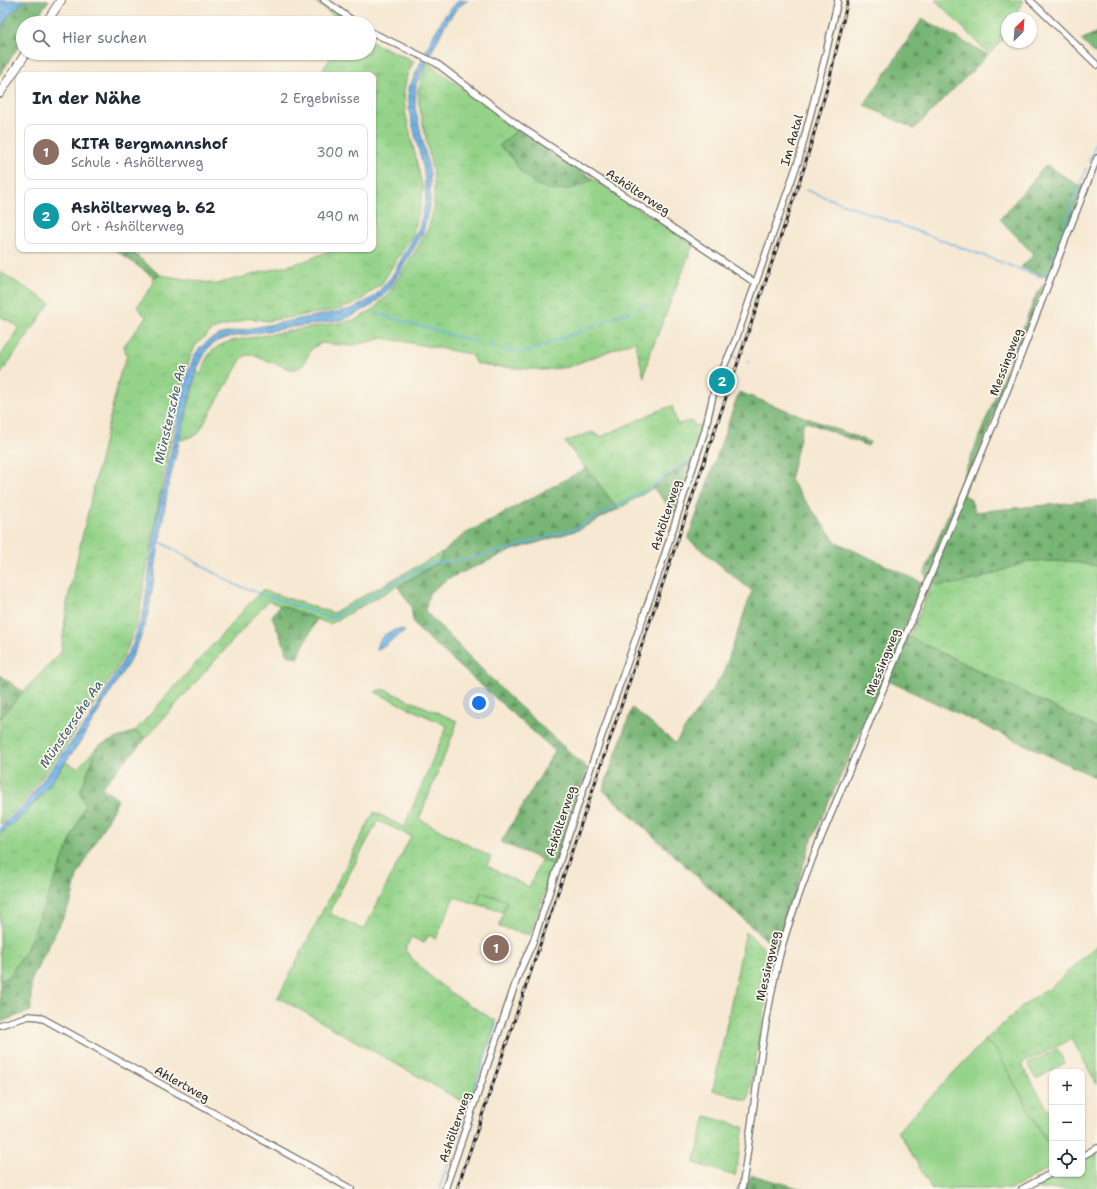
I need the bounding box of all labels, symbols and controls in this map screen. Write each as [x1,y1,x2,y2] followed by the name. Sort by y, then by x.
[1001,12,1037,48] north arrow
[16,16,376,60] search box
[30,27,52,49] icon: search
[62,28,147,48] text: Hier suchen
[32,87,141,109] text: In der Nähe
[280,90,360,107] text: 2 Ergebnisse
[777,112,807,168] street label: Im Aatal
[71,134,227,154] text: KITA Bergmannshof
[43,144,49,161] text: 1
[316,144,359,161] text: 300 m
[71,154,203,171] text: Schule · Ashölterweg
[603,165,673,219] street label: Ashölterweg
[71,198,215,218] text: Ashölterweg b. 62
[41,208,51,225] text: 2
[317,208,359,225] text: 490 m
[71,218,184,235] text: Ort · Ashölterweg
[986,326,1026,398] street label: Messingweg
[150,362,190,466] water label: Münstersche Aa
[709,366,735,396] pin: 2
[647,477,685,553] street label: Ashölterweg
[862,626,904,698] street label: Messingweg
[35,677,107,771] water label: Münstersche Aa
[469,693,489,713] your location
[542,783,580,859] street label: Ashölterweg
[752,929,784,1003] street label: Messingweg
[483,933,509,963] pin: 1
[151,1062,213,1106] street label: Ahlertweg
[1049,1069,1085,1177] map controls
[1049,1069,1085,1105] button: +
[435,1090,475,1164] street label: Ashölterweg
[1049,1105,1085,1141] button: −
[1049,1141,1085,1177] button: locate

